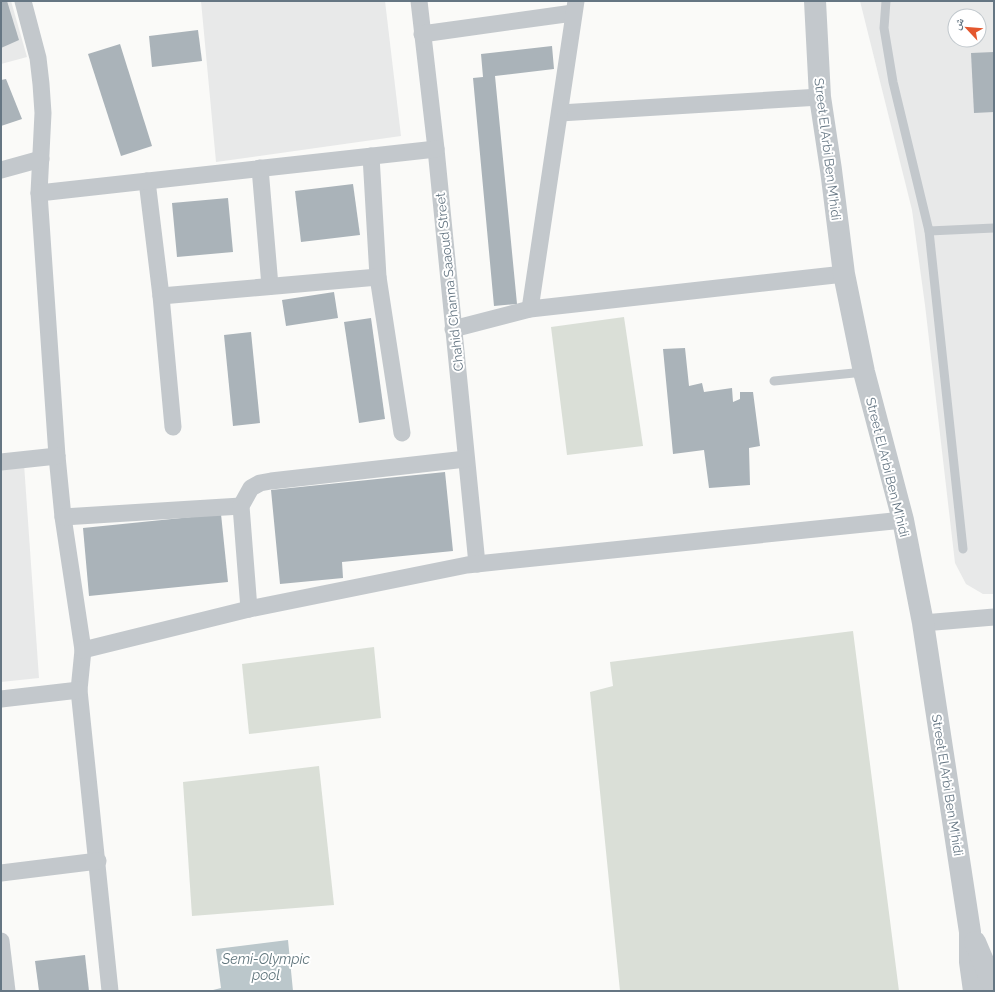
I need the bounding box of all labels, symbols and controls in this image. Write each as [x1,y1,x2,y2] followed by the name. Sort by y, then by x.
[947,8,987,48] north arrow
[950,15,968,32] text: ش
[811,77,844,221] street label: Street El Arbi Ben M'hidi
[433,191,466,372] street label: Chahid Channa Saaoud Street
[863,396,912,538] street label: Street El Arbi Ben M'hidi
[929,713,966,857] street label: Street El Arbi Ben M'hidi
[221,951,311,983] water label: Semi-Olympic pool

